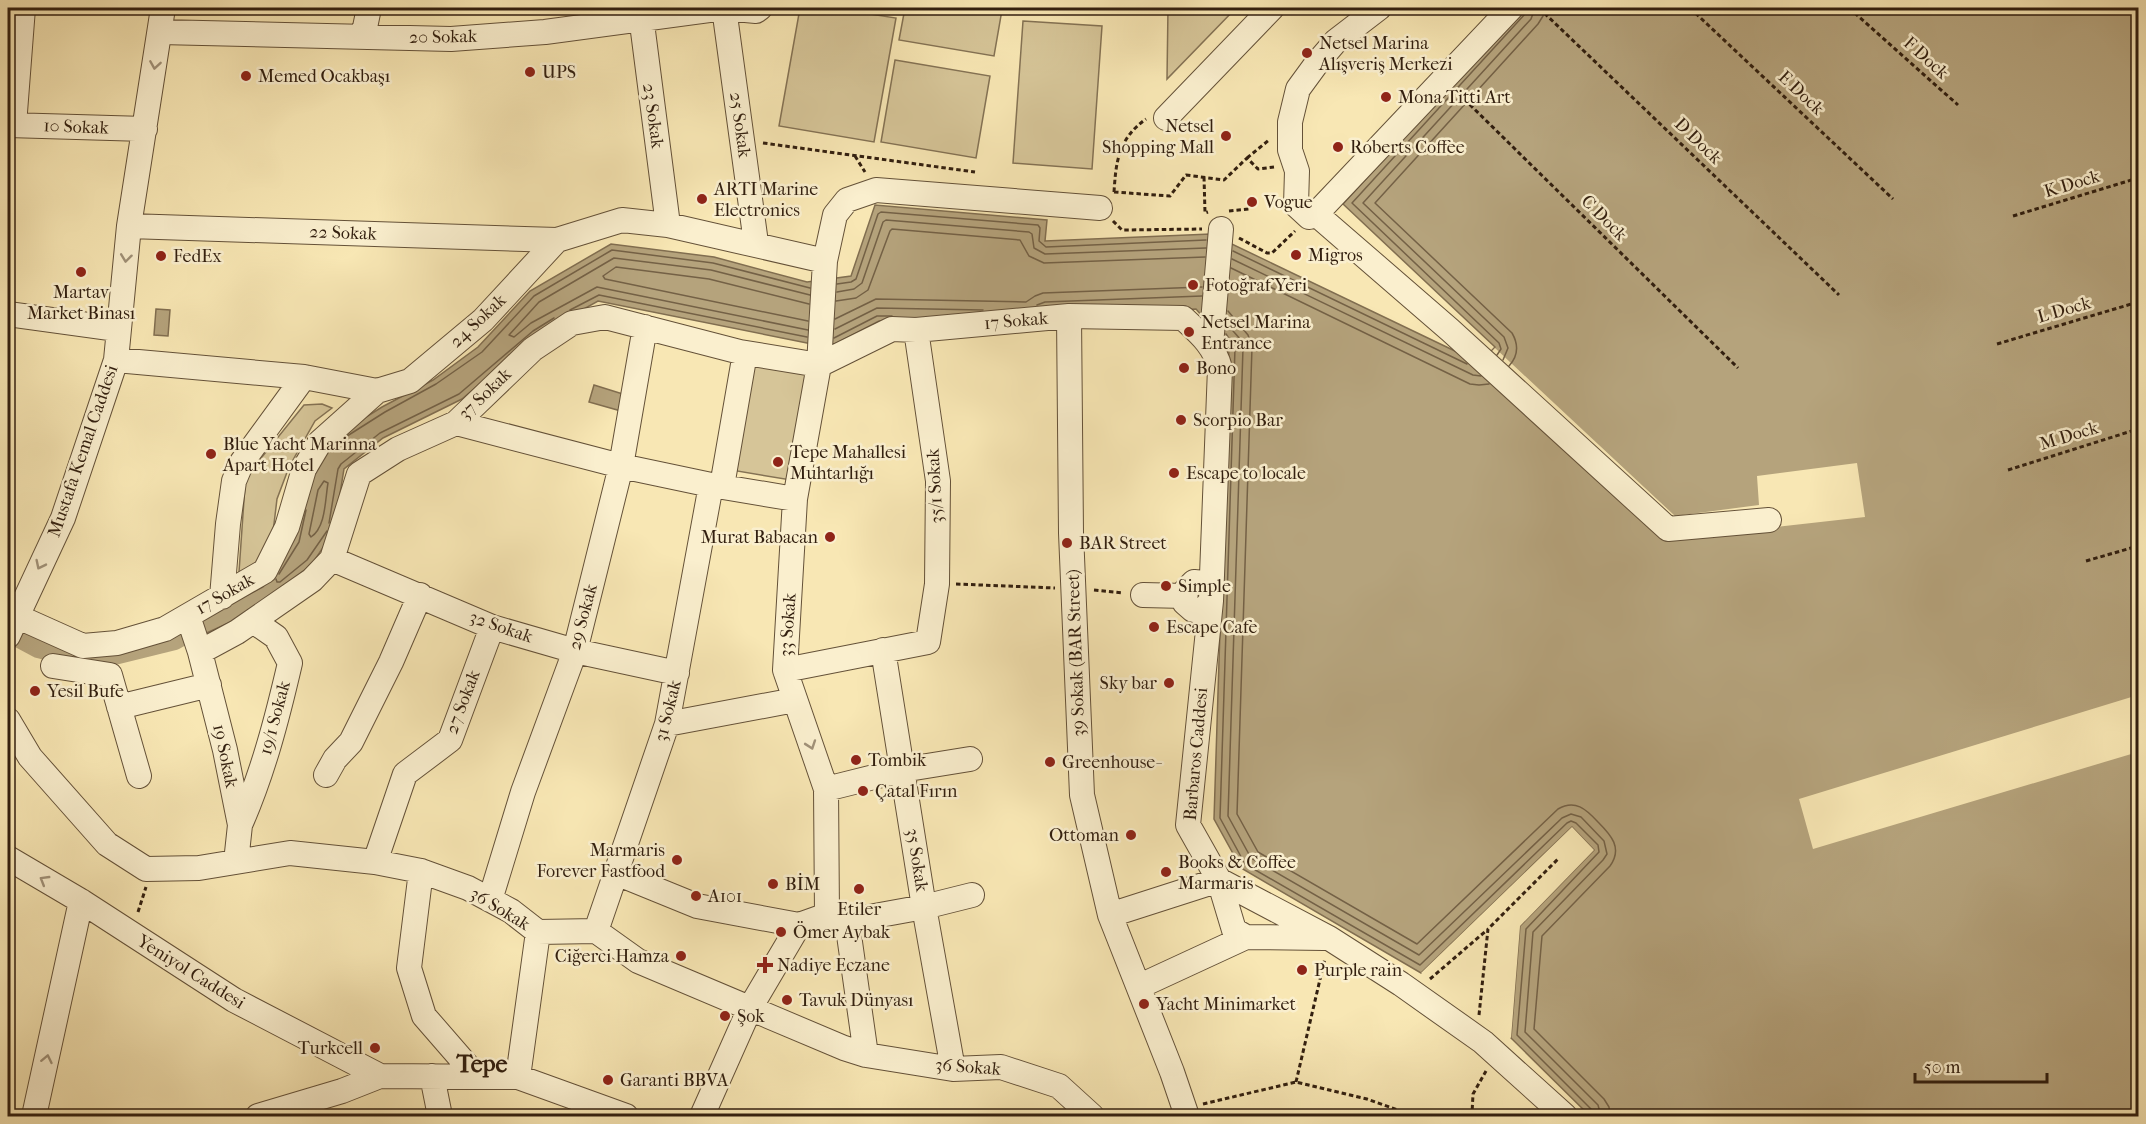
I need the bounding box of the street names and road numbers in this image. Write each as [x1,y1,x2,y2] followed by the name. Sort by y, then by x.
[409,26,478,48] street label: 20 Sokak
[1899,32,1953,84] street label: F Dock
[1774,67,1829,120] street label: E Dock
[638,82,668,151] street label: 23 Sokak
[725,91,755,160] street label: 25 Sokak
[1670,113,1727,169] street label: D Dock
[43,115,110,139] street label: 10 Sokak
[2042,165,2103,202] street label: K Dock
[1577,191,1632,246] street label: C Dock
[309,221,378,245] street label: 22 Sokak
[446,289,511,352] street label: 24 Sokak
[2035,292,2094,328] street label: L Dock
[983,308,1050,334] street label: 17 Sokak
[44,362,123,540] street label: Mustafa Kemal Caddesi
[454,363,516,424] street label: 37 Sokak
[2037,417,2102,455] street label: M Dock
[923,447,947,524] street label: 35/1 Sokak
[192,569,259,619] street label: 17 Sokak
[1063,569,1089,737] street label: 39 Sokak (BAR Street)
[564,581,602,652] street label: 29 Sokak
[775,592,801,658] street label: 33 Sokak
[467,606,536,648] street label: 32 Sokak
[441,666,485,737] street label: 27 Sokak
[650,677,686,744] street label: 31 Sokak
[255,678,295,757] street label: 19/1 Sokak
[1180,686,1212,821] street label: Barbaros Caddesi
[208,722,242,791] street label: 19 Sokak
[902,827,933,894] street label: 35 Sokak
[466,883,534,935] street label: 36 Sokak
[132,930,249,1014] street label: Yeniyol Caddesi
[934,1054,1002,1080] street label: 36 Sokak

